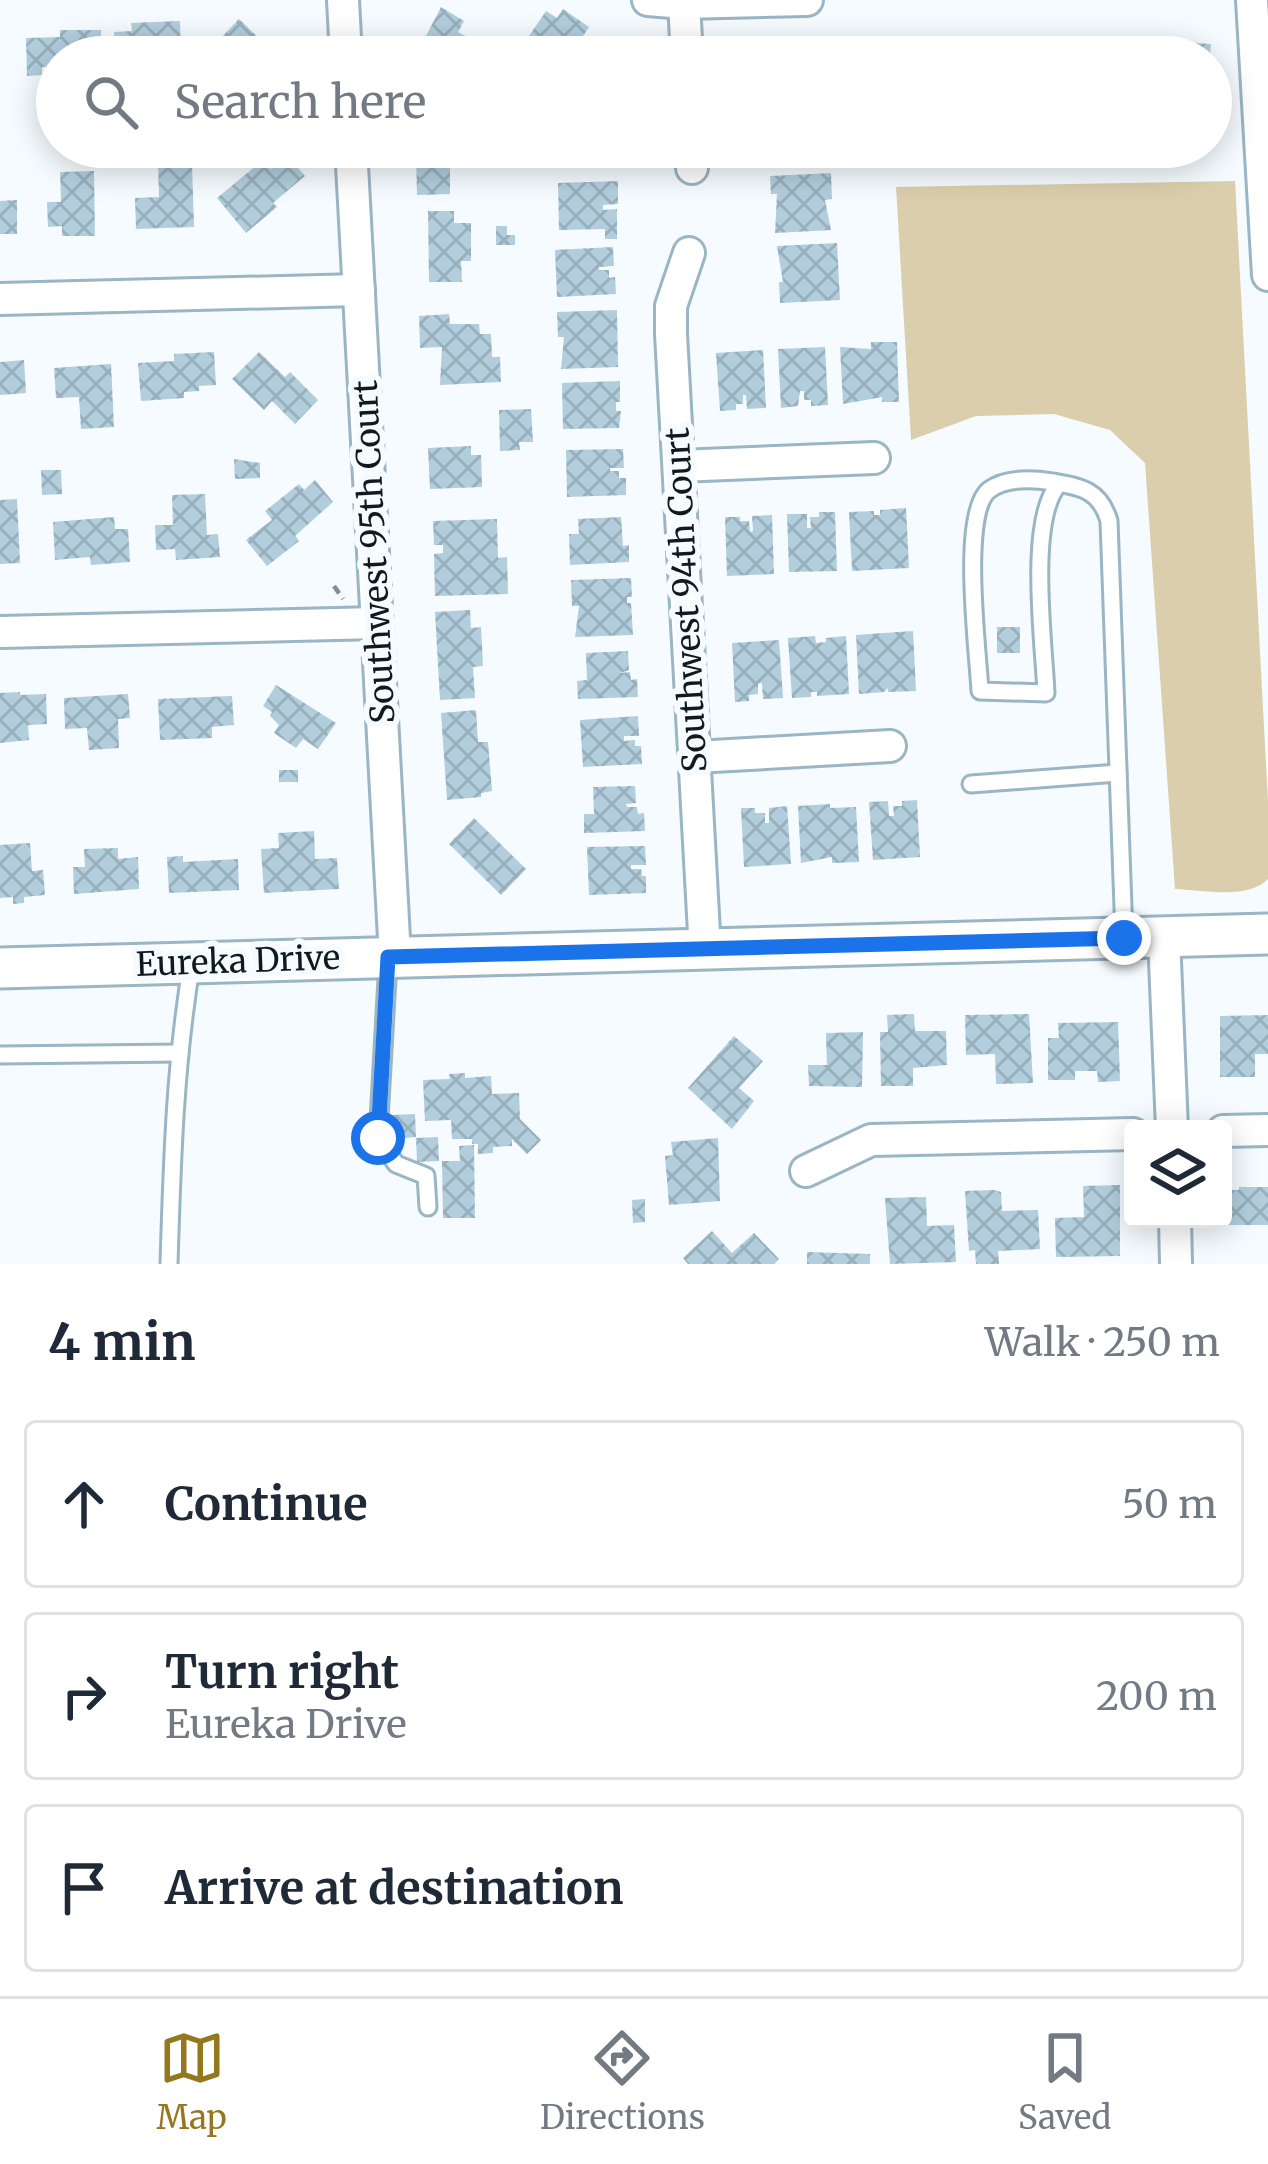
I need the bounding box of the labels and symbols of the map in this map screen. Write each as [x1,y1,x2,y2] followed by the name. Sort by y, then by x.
[345,379,403,725] street label: Southwest 95th Court
[656,426,716,774] street label: Southwest 94th Court
[1097,911,1151,965] route end
[135,937,341,985] street label: Eureka Drive
[351,1111,405,1165] route start

